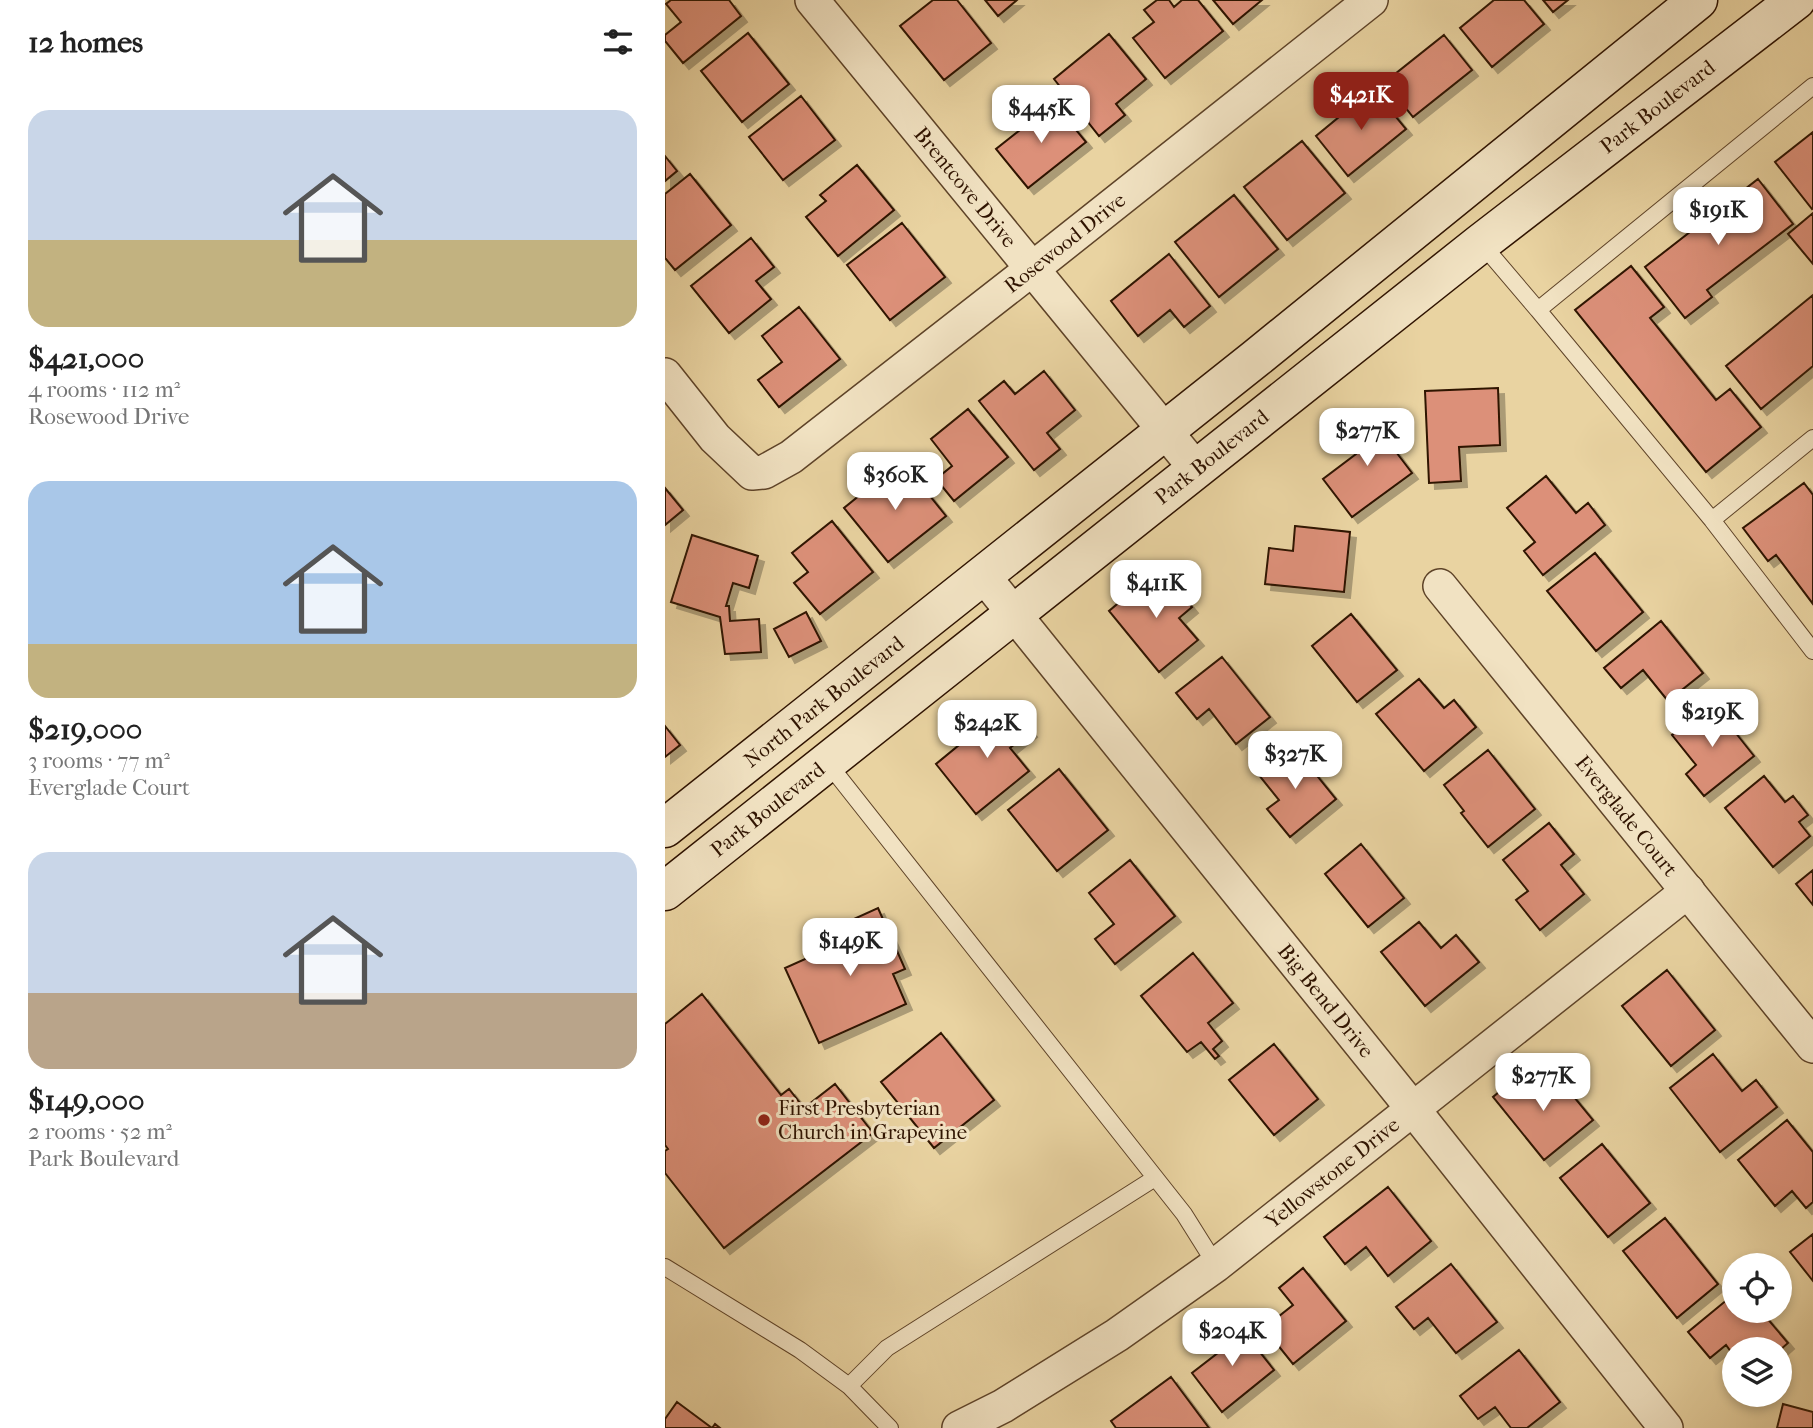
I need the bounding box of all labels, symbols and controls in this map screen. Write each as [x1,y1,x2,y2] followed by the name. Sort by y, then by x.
[599,23,637,61] icon: filters
[28,25,143,60] text: 12 homes
[1595,55,1720,159] street label: Park Boulevard
[1312,72,1410,132] pin: $421K
[1330,81,1393,108] text: $421K
[992,86,1090,145] pin: $445K
[1008,94,1074,121] text: $445K
[909,122,1022,252] street label: Brentcove Drive
[270,155,396,281] icon: home
[1000,188,1130,298] street label: Rosewood Drive
[1669,188,1767,247] pin: $191K
[1689,196,1747,223] text: $191K
[28,341,144,376] text: $421,000
[28,376,180,403] text: 4 rooms · 112 m²
[28,403,189,430] text: Rosewood Drive
[1150,404,1274,509] street label: Park Boulevard
[1318,408,1416,468] pin: $277K
[1335,417,1399,444] text: $277K
[846,452,944,512] pin: $360K
[863,461,927,488] text: $360K
[270,526,396,652] icon: home
[1107,560,1205,620] pin: $411K
[1126,569,1186,596] text: $411K
[739,631,909,772] street label: North Park Boulevard
[1663,690,1761,749] pin: $219K
[1681,698,1743,725] text: $219K
[938,700,1036,760] pin: $242K
[954,709,1020,736] text: $242K
[28,712,142,747] text: $219,000
[1246,732,1344,791] pin: $327K
[1264,740,1326,767] text: $327K
[28,747,170,774] text: 3 rooms · 77 m²
[1570,751,1683,881] street label: Everglade Court
[706,757,830,862] street label: Park Boulevard
[28,774,190,801] text: Everglade Court
[270,897,396,1023] icon: home
[801,918,899,978] pin: $149K
[818,927,882,954] text: $149K
[1273,939,1379,1062] street label: Big Bend Drive
[1494,1054,1592,1113] pin: $277K
[1511,1062,1575,1089] text: $277K
[28,1083,145,1118] text: $149,000
[778,1096,967,1144] place label: First Presbyterian Church in Grapevine
[756,1112,772,1128] marker: First Presbyterian Church in Grapevine
[1260,1113,1404,1234] street label: Yellowstone Drive
[28,1118,172,1145] text: 2 rooms · 52 m²
[28,1145,179,1172] text: Park Boulevard
[1722,1253,1792,1407] map controls
[1722,1253,1792,1323] button: locate
[1183,1308,1281,1368] pin: $204K
[1198,1317,1266,1344] text: $204K
[1722,1337,1792,1407] button: layers

